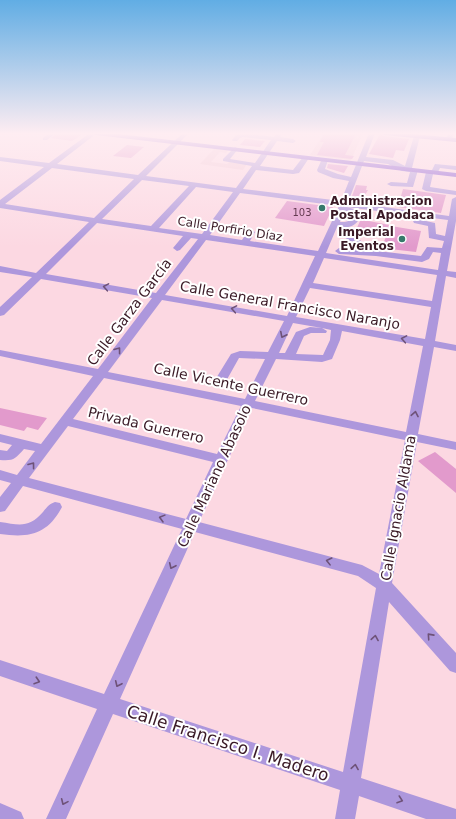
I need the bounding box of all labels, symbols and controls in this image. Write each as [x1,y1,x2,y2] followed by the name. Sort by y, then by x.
[330,194,434,222] place label: Administracion Postal Apodaca
[317,203,327,213] marker: Administracion Postal Apodaca
[292,207,312,218] house number: 103
[177,214,283,244] street label: Calle Porfirio Díaz
[338,225,394,253] place label: Imperial Eventos
[397,234,407,244] marker: Imperial Eventos
[84,255,174,369] street label: Calle Garza García
[179,278,401,332] street label: Calle General Francisco Naranjo
[103,283,109,292] one-way arrow
[231,305,237,314] one-way arrow
[280,331,288,338] one-way arrow
[401,335,407,344] one-way arrow
[113,347,120,354] one-way arrow
[152,360,310,408] street label: Calle Vicente Guerrero
[174,402,254,550] street label: Calle Mariano Abasolo
[86,404,206,446] street label: Privada Guerrero
[411,411,419,417] one-way arrow
[377,434,419,582] street label: Calle Ignacio Aldama
[27,462,34,469] one-way arrow
[159,514,166,523] one-way arrow
[325,557,332,566] one-way arrow
[169,561,177,569] one-way arrow
[428,634,435,641] one-way arrow
[370,635,379,642] one-way arrow
[33,676,40,684] one-way arrow
[115,679,123,687] one-way arrow
[124,701,332,785] street label: Calle Francisco I. Madero
[350,764,358,770] one-way arrow
[396,795,403,804] one-way arrow
[61,798,69,805] one-way arrow

